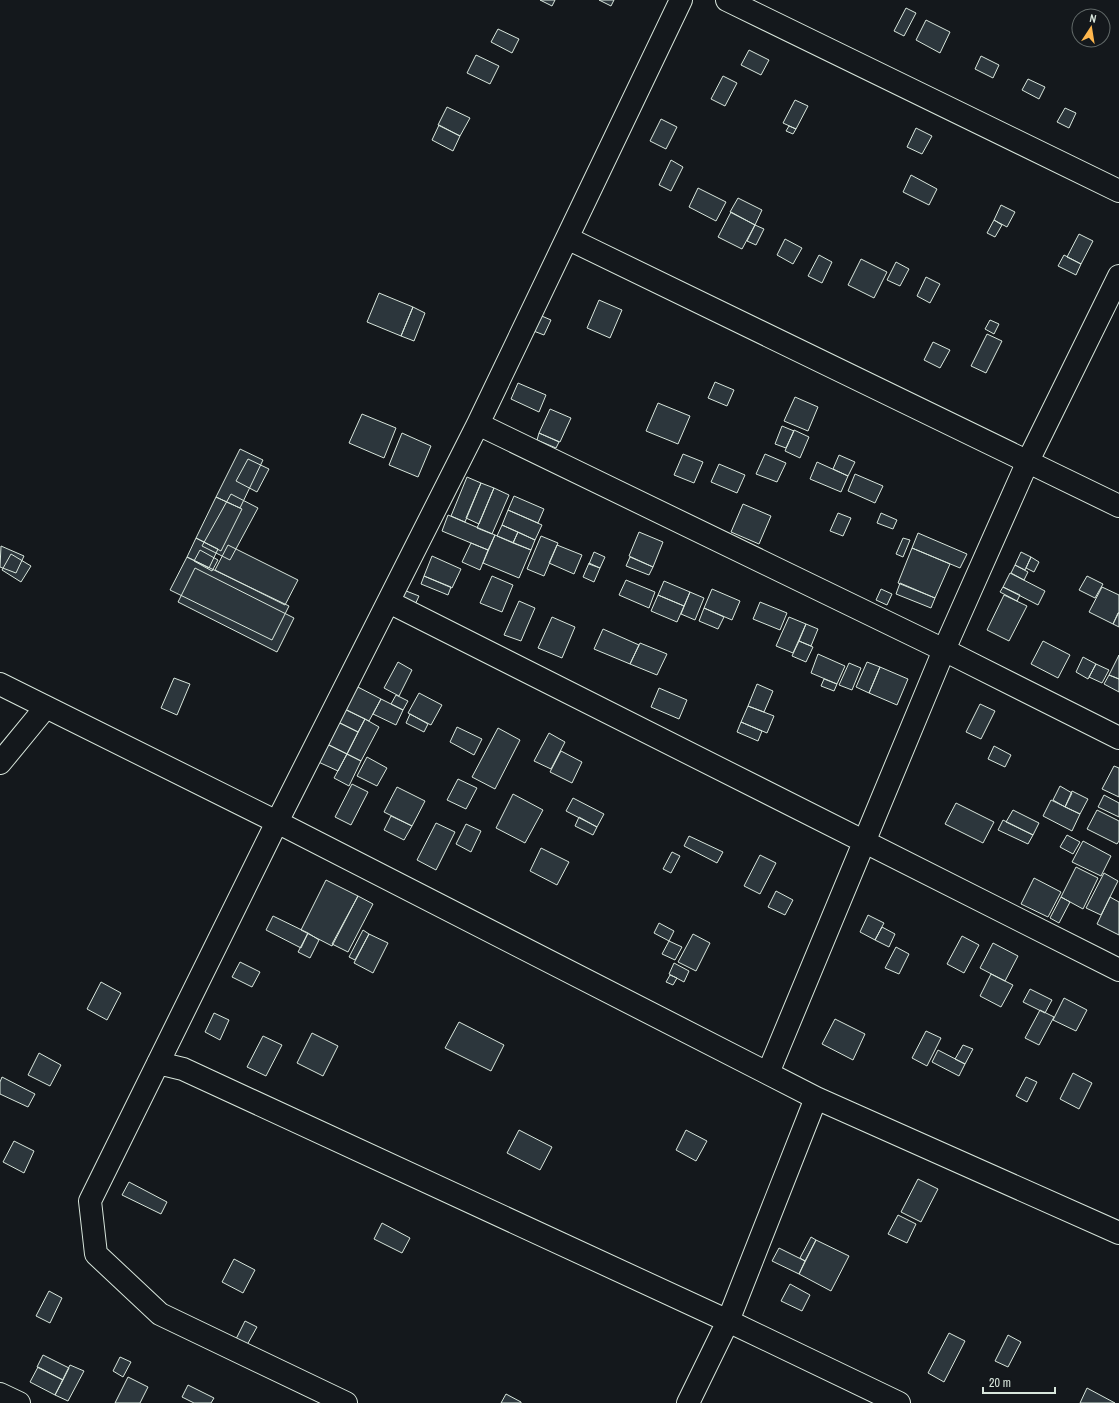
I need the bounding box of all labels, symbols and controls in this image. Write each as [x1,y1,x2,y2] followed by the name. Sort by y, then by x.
[1071,8,1111,48] north arrow
[1088,11,1098,26] text: N
[983,1369,1055,1395] scale bar
[989,1375,1011,1391] text: 20 m

